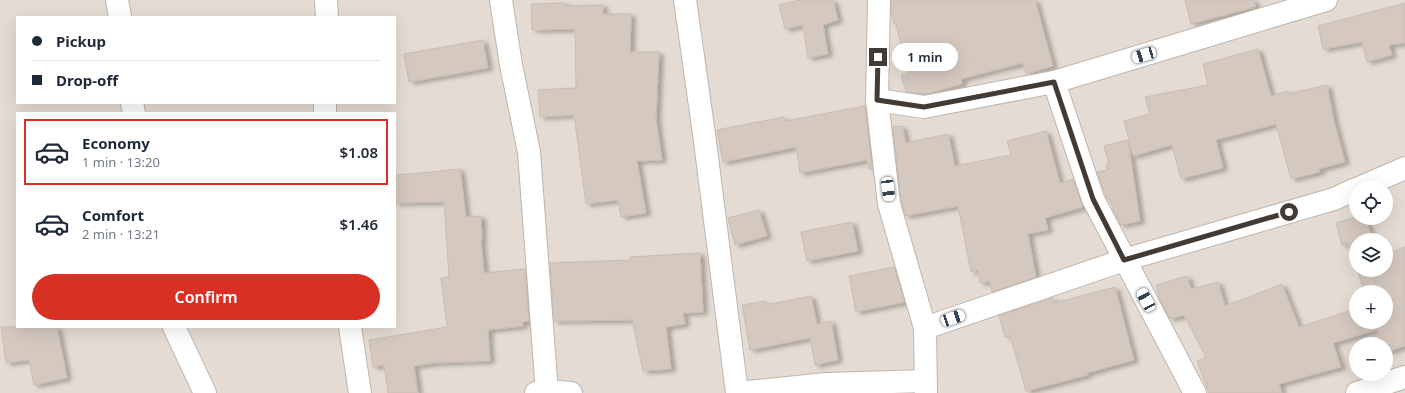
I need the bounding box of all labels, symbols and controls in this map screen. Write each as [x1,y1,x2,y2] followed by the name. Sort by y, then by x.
[56,31,106,51] text: Pickup
[892,43,958,71] callout: 1 min
[1131,46,1157,64] car
[869,48,887,66] route end
[907,48,943,66] text: 1 min
[56,70,118,90] text: Drop-off
[82,133,150,153] text: Economy
[34,134,70,170] icon: car
[340,142,378,162] text: $1.08
[82,153,160,171] text: 1 min · 13:20
[881,176,895,202] car
[1349,181,1393,381] map controls
[1349,181,1393,225] button: locate
[1280,203,1298,221] route start
[82,205,144,225] text: Comfort
[34,206,70,242] icon: car
[340,214,378,234] text: $1.46
[82,225,160,243] text: 2 min · 13:21
[1349,233,1393,277] button: layers
[32,274,380,320] button: Confirm
[1349,285,1393,329] button: +
[1135,287,1157,313] car
[940,308,966,328] car
[1349,337,1393,381] button: −

